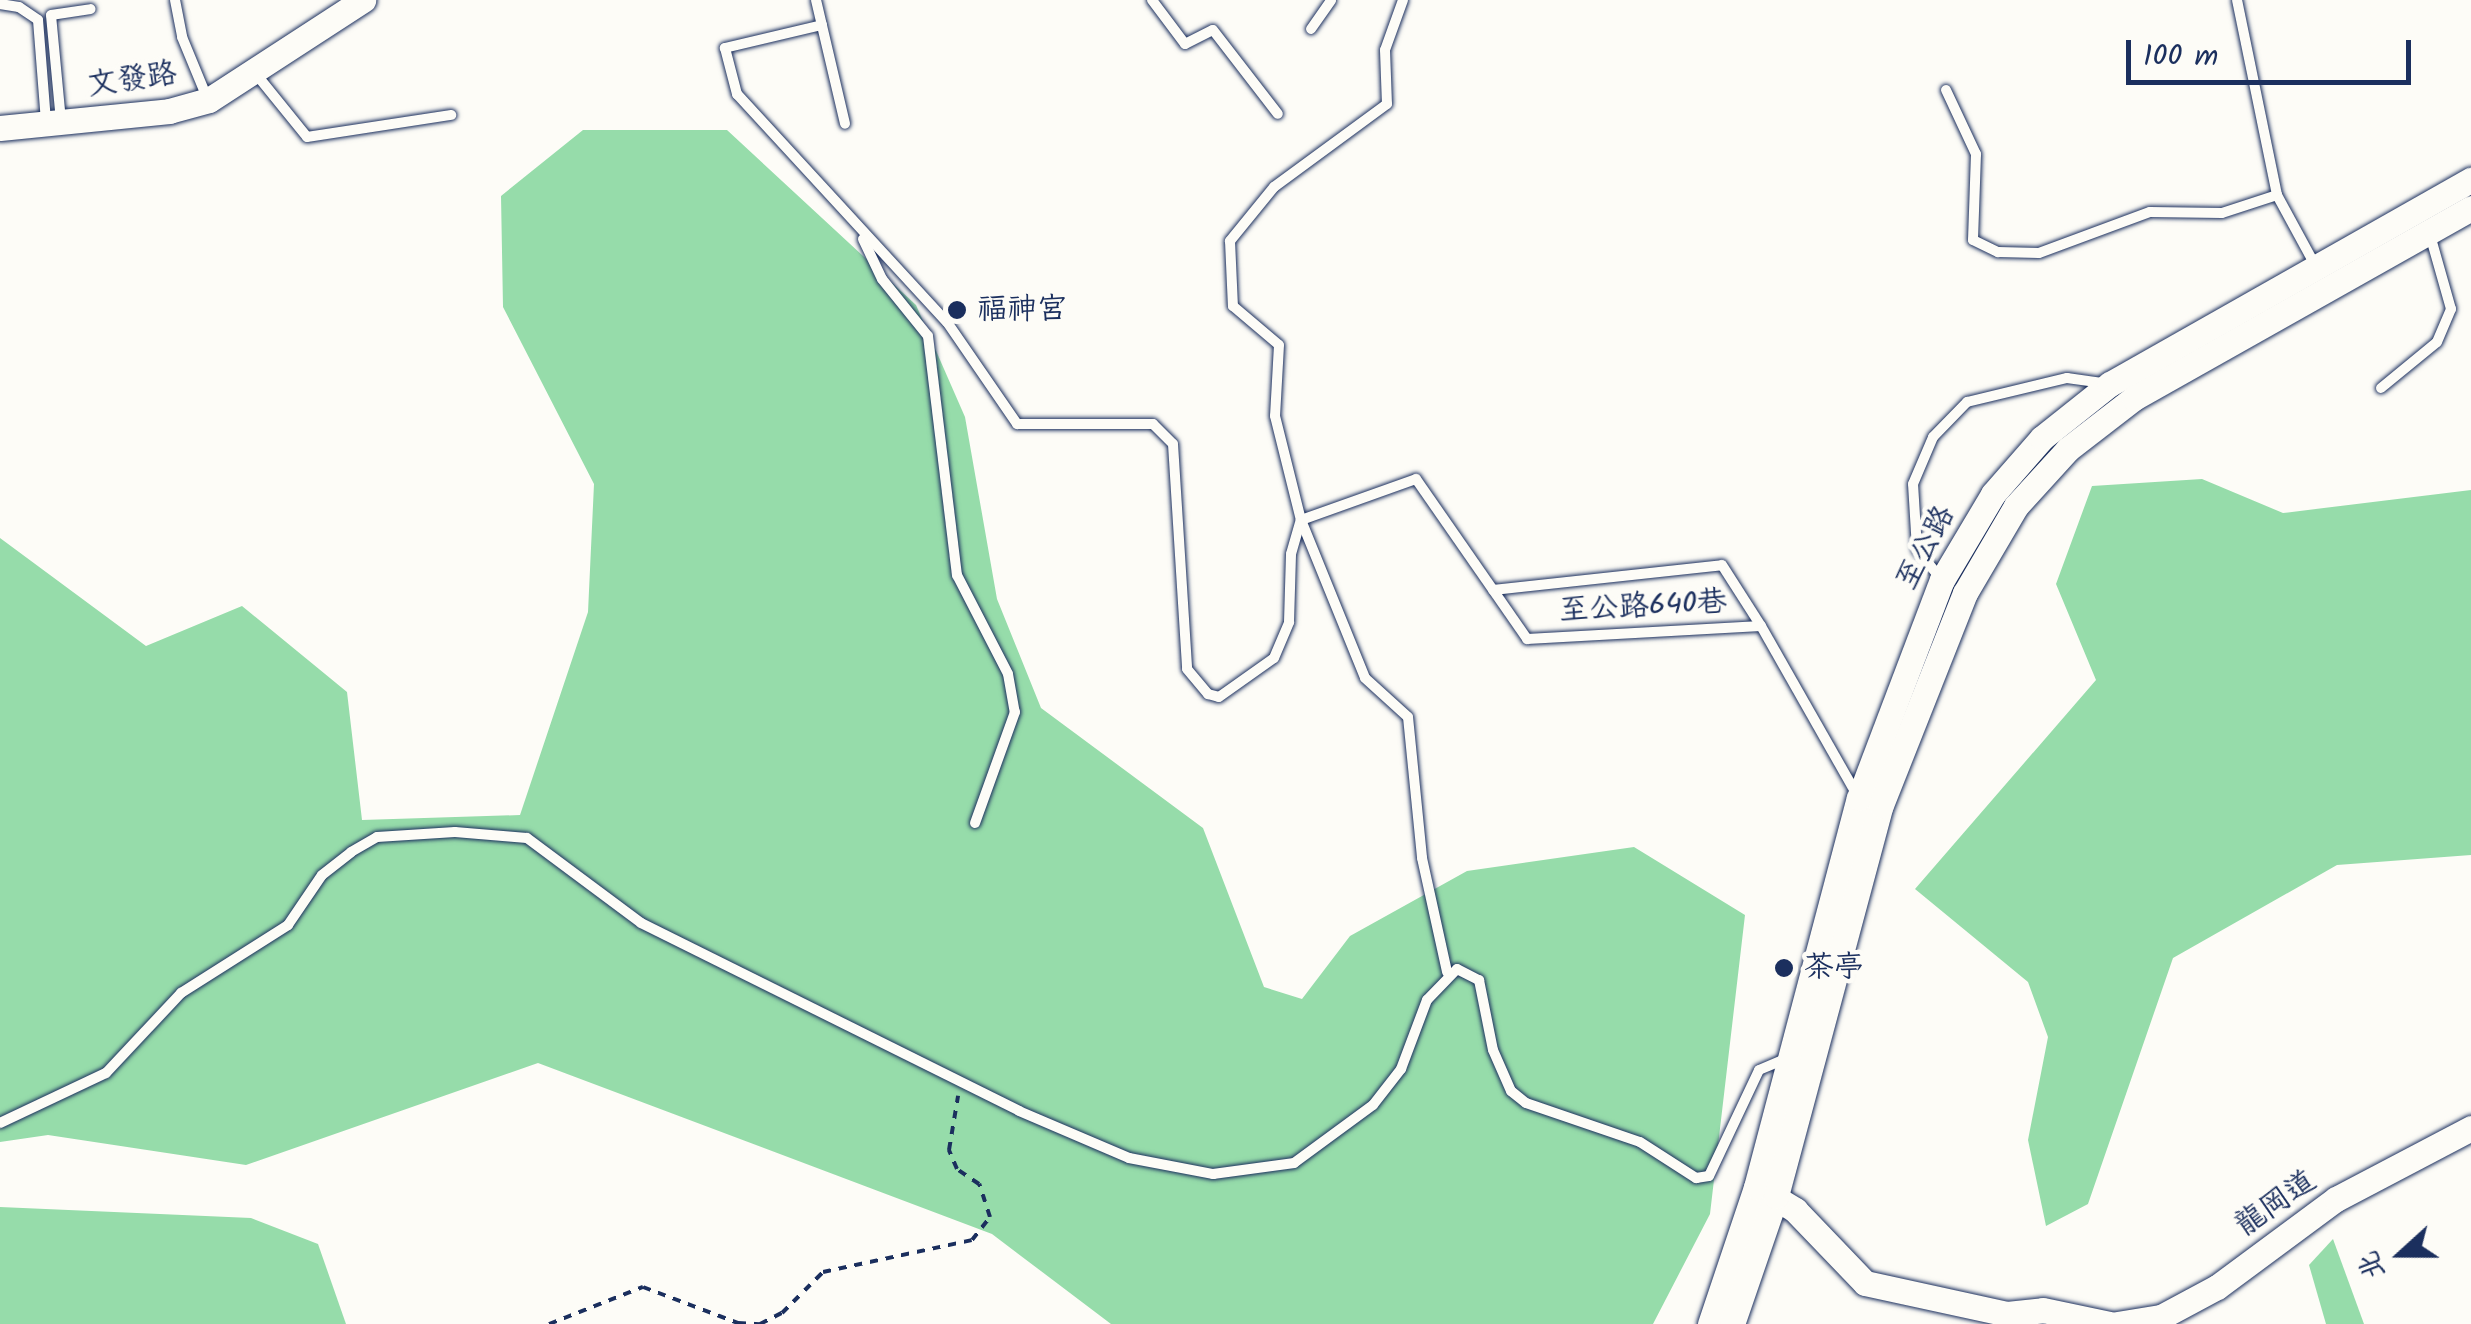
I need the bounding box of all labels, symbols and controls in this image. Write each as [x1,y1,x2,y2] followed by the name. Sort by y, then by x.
[2131,20,2416,82] scale bar
[2143,33,2218,81] text: 100 m
[85,56,179,104] street label: 文發路
[977,292,1067,328] place label: 福神宮
[946,299,968,321] marker: 福神宮
[1889,500,1963,596] street label: 至公路
[1558,585,1728,629] street label: 至公路640巷
[1804,950,1864,986] place label: 茶亭
[1773,957,1795,979] marker: 茶亭
[2229,1163,2323,1245] street label: 龍岡道
[2351,1204,2451,1304] north arrow
[2347,1244,2399,1286] text: 北

